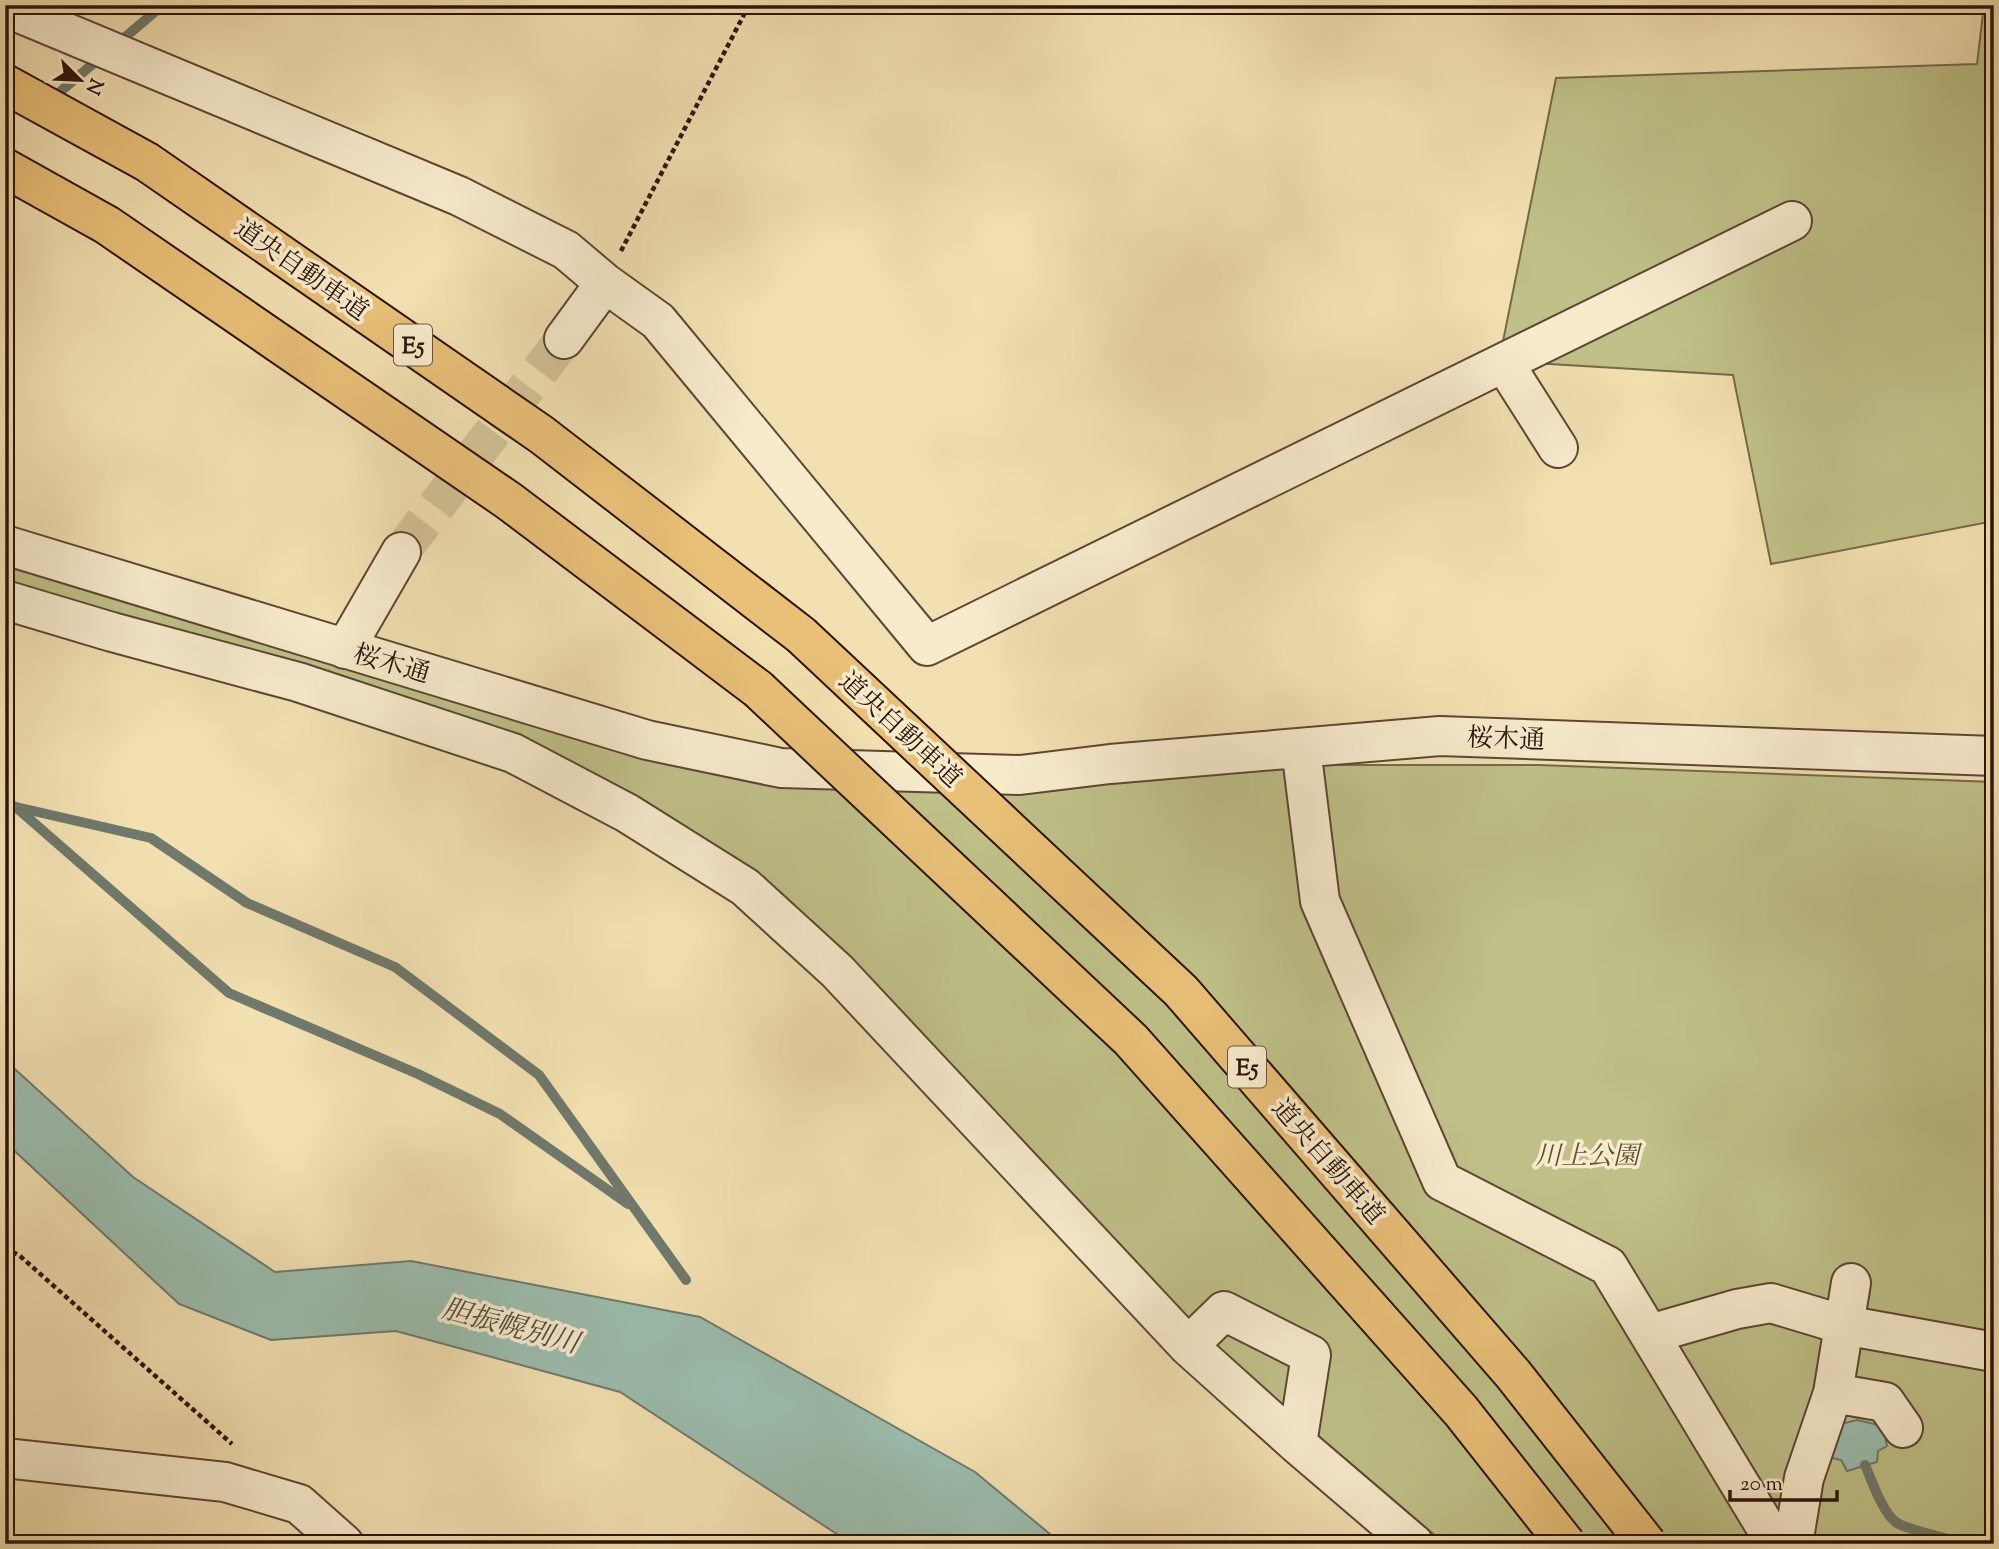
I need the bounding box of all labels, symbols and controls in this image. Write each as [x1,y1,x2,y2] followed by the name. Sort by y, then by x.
[46,46,116,116] north arrow
[78,73,109,98] text: N
[226,211,375,331] street label: 道央自動車道
[394,324,432,366] road number: E5
[349,637,434,694] street label: 桜木通
[830,664,969,798] street label: 道央自動車道
[1466,721,1546,760] street label: 桜木通
[1228,1046,1266,1087] road number: E5
[1262,1092,1392,1234] street label: 道央自動車道
[1535,1139,1643,1176] park label: 川上公園
[437,1290,586,1366] water label: 胆振幌別川
[1730,1458,1836,1502] scale bar
[1740,1470,1783,1500] text: 20 m

